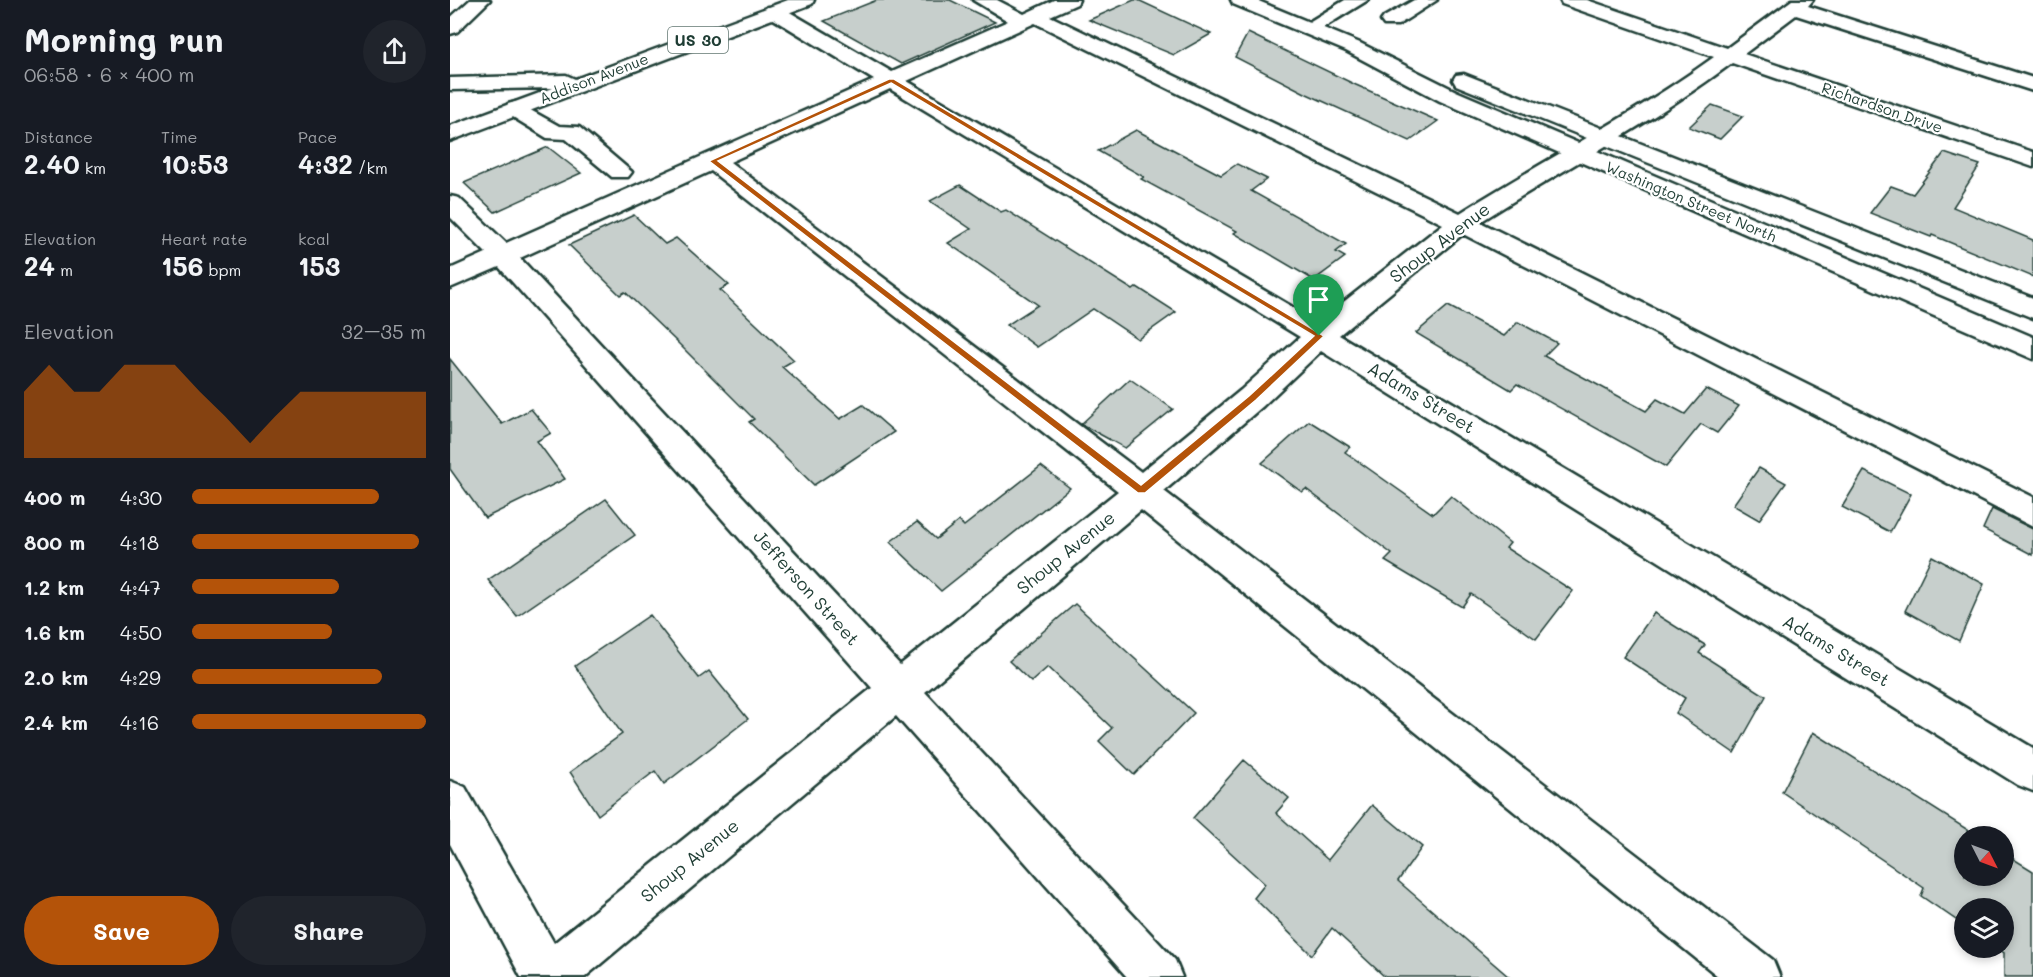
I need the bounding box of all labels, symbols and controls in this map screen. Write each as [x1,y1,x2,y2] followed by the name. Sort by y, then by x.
[24,17,224,60] text: Morning run
[363,20,426,83] button: share
[668,27,728,53] road number: US 30
[536,48,651,108] street label: Addison Avenue
[24,61,194,87] text: 06:58 · 6 × 400 m
[1819,77,1946,137] street label: Richardson Drive
[24,126,93,147] text: Distance
[161,126,197,147] text: Time
[298,126,337,147] text: Pace
[24,147,80,181] text: 2.40
[161,147,228,181] text: 10:53
[298,147,353,181] text: 4:32
[1603,156,1780,246] street label: Washington Street North
[80,157,106,178] text: km
[353,157,388,178] text: /km
[1384,197,1495,288] street label: Shoup Avenue
[24,228,96,249] text: Elevation
[161,228,247,249] text: Heart rate
[298,228,330,249] text: kcal
[24,249,55,283] text: 24
[161,249,203,283] text: 156
[298,249,340,283] text: 153
[55,259,73,280] text: m
[203,259,241,280] text: bpm
[1293,274,1344,336] pin
[1302,283,1335,316] icon: arrive
[24,318,114,344] text: Elevation
[341,318,426,344] text: 32–35 m
[1363,356,1480,439] street label: Adams Street
[24,484,85,510] text: 400 m
[120,484,162,510] text: 4:30
[1011,505,1120,599] street label: Shoup Avenue
[748,524,865,650] street label: Jefferson Street
[24,529,85,555] text: 800 m
[120,529,159,555] text: 4:18
[24,574,84,600] text: 1.2 km
[120,574,161,600] text: 4:47
[1778,609,1895,692] street label: Adams Street
[24,619,85,645] text: 1.6 km
[120,619,162,645] text: 4:50
[24,664,88,690] text: 2.0 km
[120,664,161,690] text: 4:29
[24,709,88,735] text: 2.4 km
[120,709,159,735] text: 4:16
[635,813,744,907] street label: Shoup Avenue
[1954,826,2014,886] north arrow
[1954,826,2014,958] map controls
[24,896,219,965] button: Save
[231,896,426,965] button: Share
[1954,898,2014,958] button: layers

